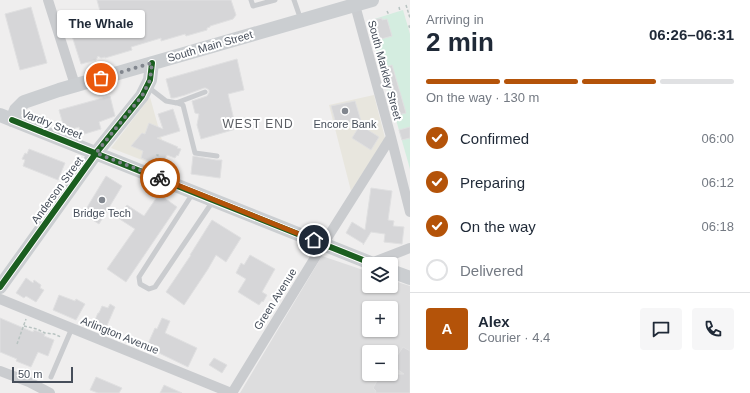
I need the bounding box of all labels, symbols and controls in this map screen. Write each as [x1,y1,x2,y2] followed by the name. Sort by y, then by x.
[57,10,145,38] callout: The Whale
[426,12,484,27] text: Arriving in
[68,16,134,31] text: The Whale
[366,19,404,121] street label: South Markley Street
[649,26,734,43] text: 06:26–06:31
[426,27,494,57] text: 2 min
[166,28,254,64] street label: South Main Street
[84,61,118,95] pin
[90,67,112,89] icon: bag
[426,90,539,105] text: On the way · 130 m
[340,106,350,116] marker: Encore Bank
[20,107,84,141] street label: Vardry Street
[222,117,294,131] district label: WEST END
[314,118,377,130] place label: Encore Bank
[426,127,448,149] icon: check
[460,130,529,147] text: Confirmed
[701,131,734,146] text: 06:00
[29,154,85,226] street label: Anderson Street
[140,158,180,198] courier
[149,167,171,189] icon: bike
[426,171,448,193] icon: check
[460,174,525,191] text: Preparing
[701,175,734,190] text: 06:12
[97,195,107,205] marker: Bridge Tech
[73,207,131,219] place label: Bridge Tech
[426,215,448,237] icon: check
[460,218,536,235] text: On the way
[701,219,734,234] text: 06:18
[297,223,331,257] pin
[303,229,325,251] icon: home
[362,257,398,381] map controls
[362,257,398,293] button: layers
[460,262,523,279] text: Delivered
[251,266,299,332] street label: Green Avenue
[362,301,398,337] button: +
[640,308,682,350] button: chat
[692,308,734,350] button: phone
[478,313,510,330] text: Alex
[79,314,161,356] street label: Arlington Avenue
[442,320,452,337] text: A
[478,330,550,345] text: Courier · 4.4
[362,345,398,381] button: −
[12,365,73,384] scale bar
[18,368,42,380] text: 50 m

